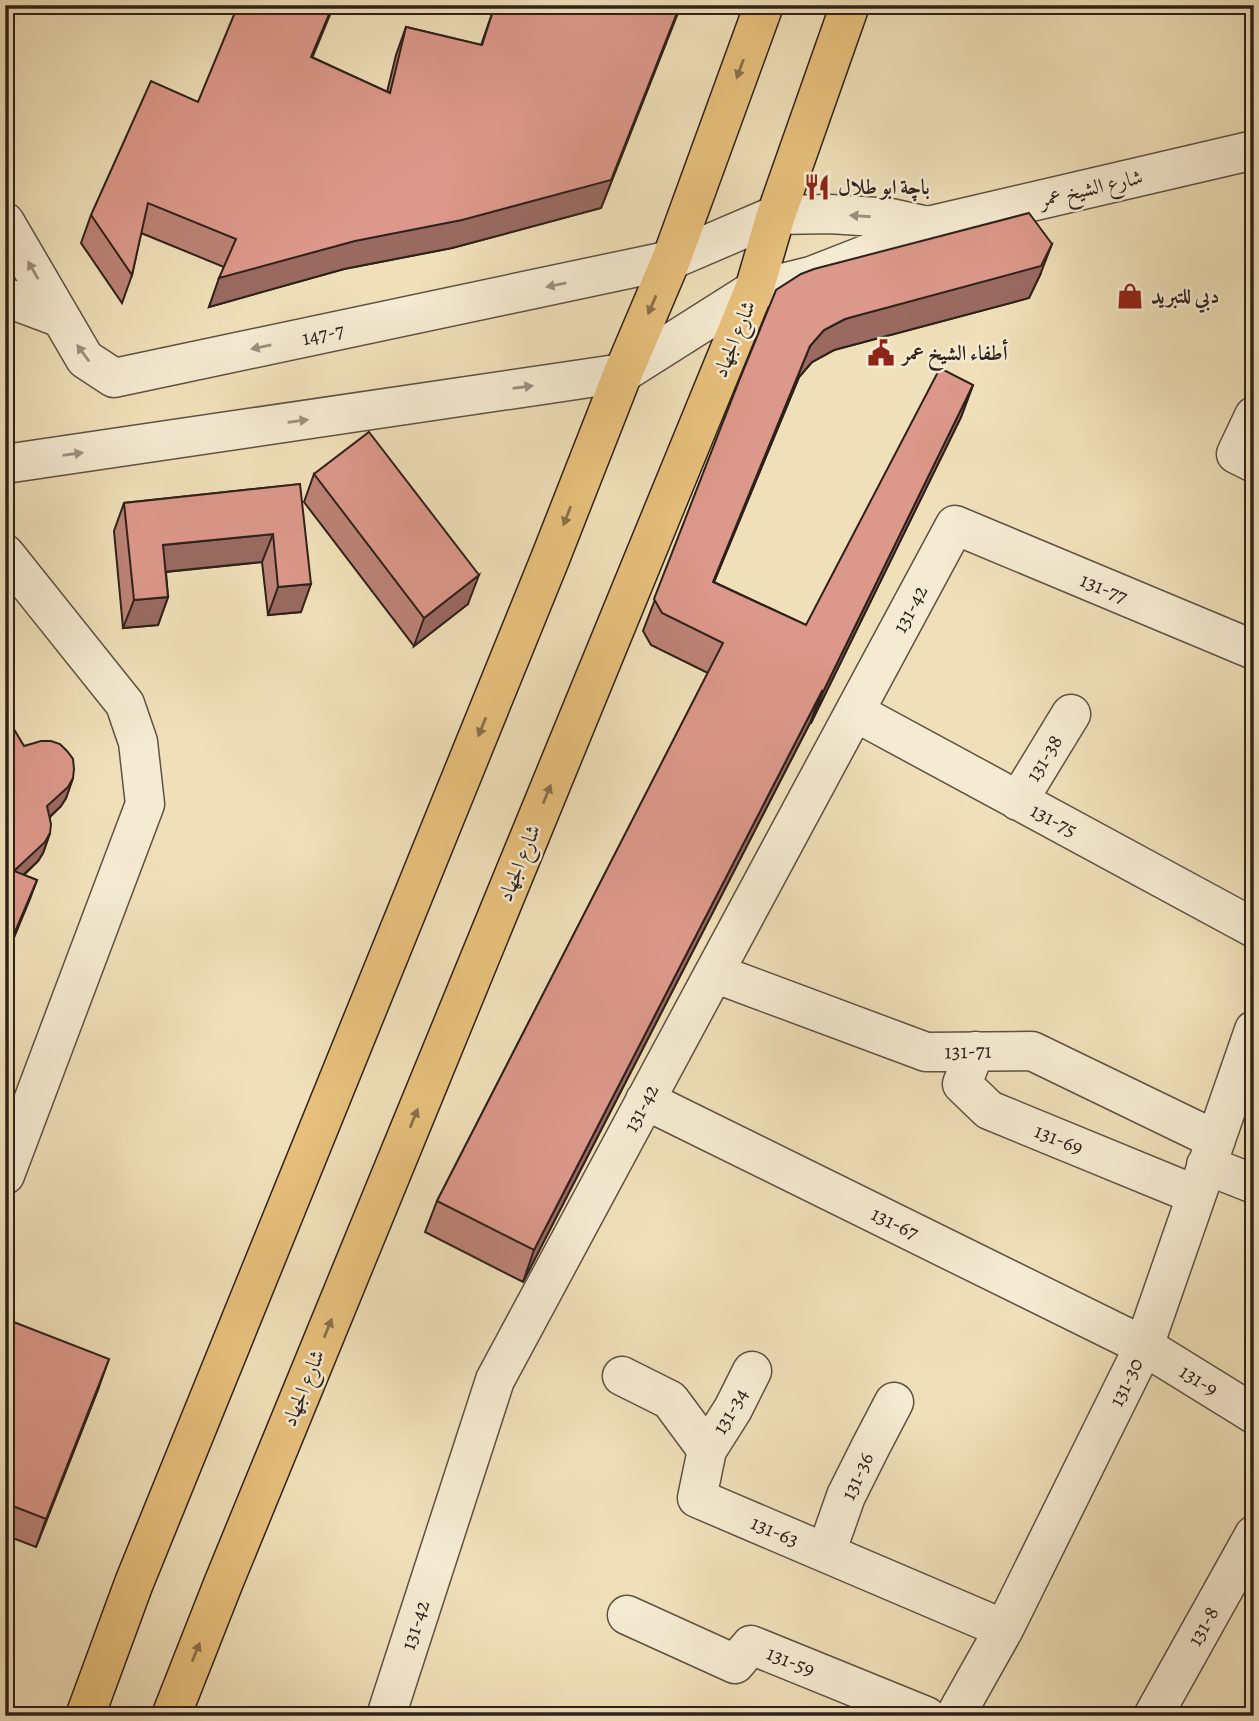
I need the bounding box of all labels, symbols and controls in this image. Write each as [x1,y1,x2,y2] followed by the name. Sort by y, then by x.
[734,59,745,80] one-way arrow
[1034,162,1147,219] street label: شارع الشيخ عمر
[802,172,832,202] restaurant icon: باچة ابو طلال
[838,173,930,202] place label: باچة ابو طلال
[849,210,871,221] one-way arrow
[27,260,39,279] one-way arrow
[545,279,567,290] one-way arrow
[1115,281,1145,311] shop icon: دبي للتبريد
[1151,282,1219,314] place label: دبي للتبريد
[646,295,657,316] one-way arrow
[706,296,766,383] street label: شارع الجهاد
[299,316,347,352] street label: 147-7
[866,338,896,368] public building icon: أطفاء الشيخ عمر
[900,339,1008,372] place label: أطفاء الشيخ عمر
[250,341,272,352] one-way arrow
[76,343,90,362] one-way arrow
[512,382,534,393] one-way arrow
[287,415,309,426] one-way arrow
[62,448,84,459] one-way arrow
[561,506,572,527] one-way arrow
[1076,566,1132,610] street label: 131-77
[886,580,934,638] street label: 131-42
[476,717,487,738] one-way arrow
[1019,729,1069,787] street label: 131-38
[542,783,553,804] one-way arrow
[1026,796,1082,844] street label: 131-75
[491,820,551,907] street label: شارع الجهاد
[944,1037,992,1065] street label: 131-71
[617,1079,665,1137] street label: 131-42
[409,1107,420,1128] one-way arrow
[1030,1117,1088,1161] street label: 131-69
[867,1200,924,1247] street label: 131-67
[322,1318,334,1338] one-way arrow
[275,1345,335,1432] street label: شارع الجهاد
[1102,1353,1150,1411] street label: 131-30
[1174,1357,1224,1403] street label: 131-9
[706,1383,754,1439] street label: 131-34
[834,1447,880,1504] street label: 131-36
[747,1508,803,1554] street label: 131-63
[394,1597,436,1653] street label: 131-42
[1181,1601,1225,1651] street label: 131-8
[763,1639,819,1683] street label: 131-59
[191,1642,202,1663] one-way arrow

